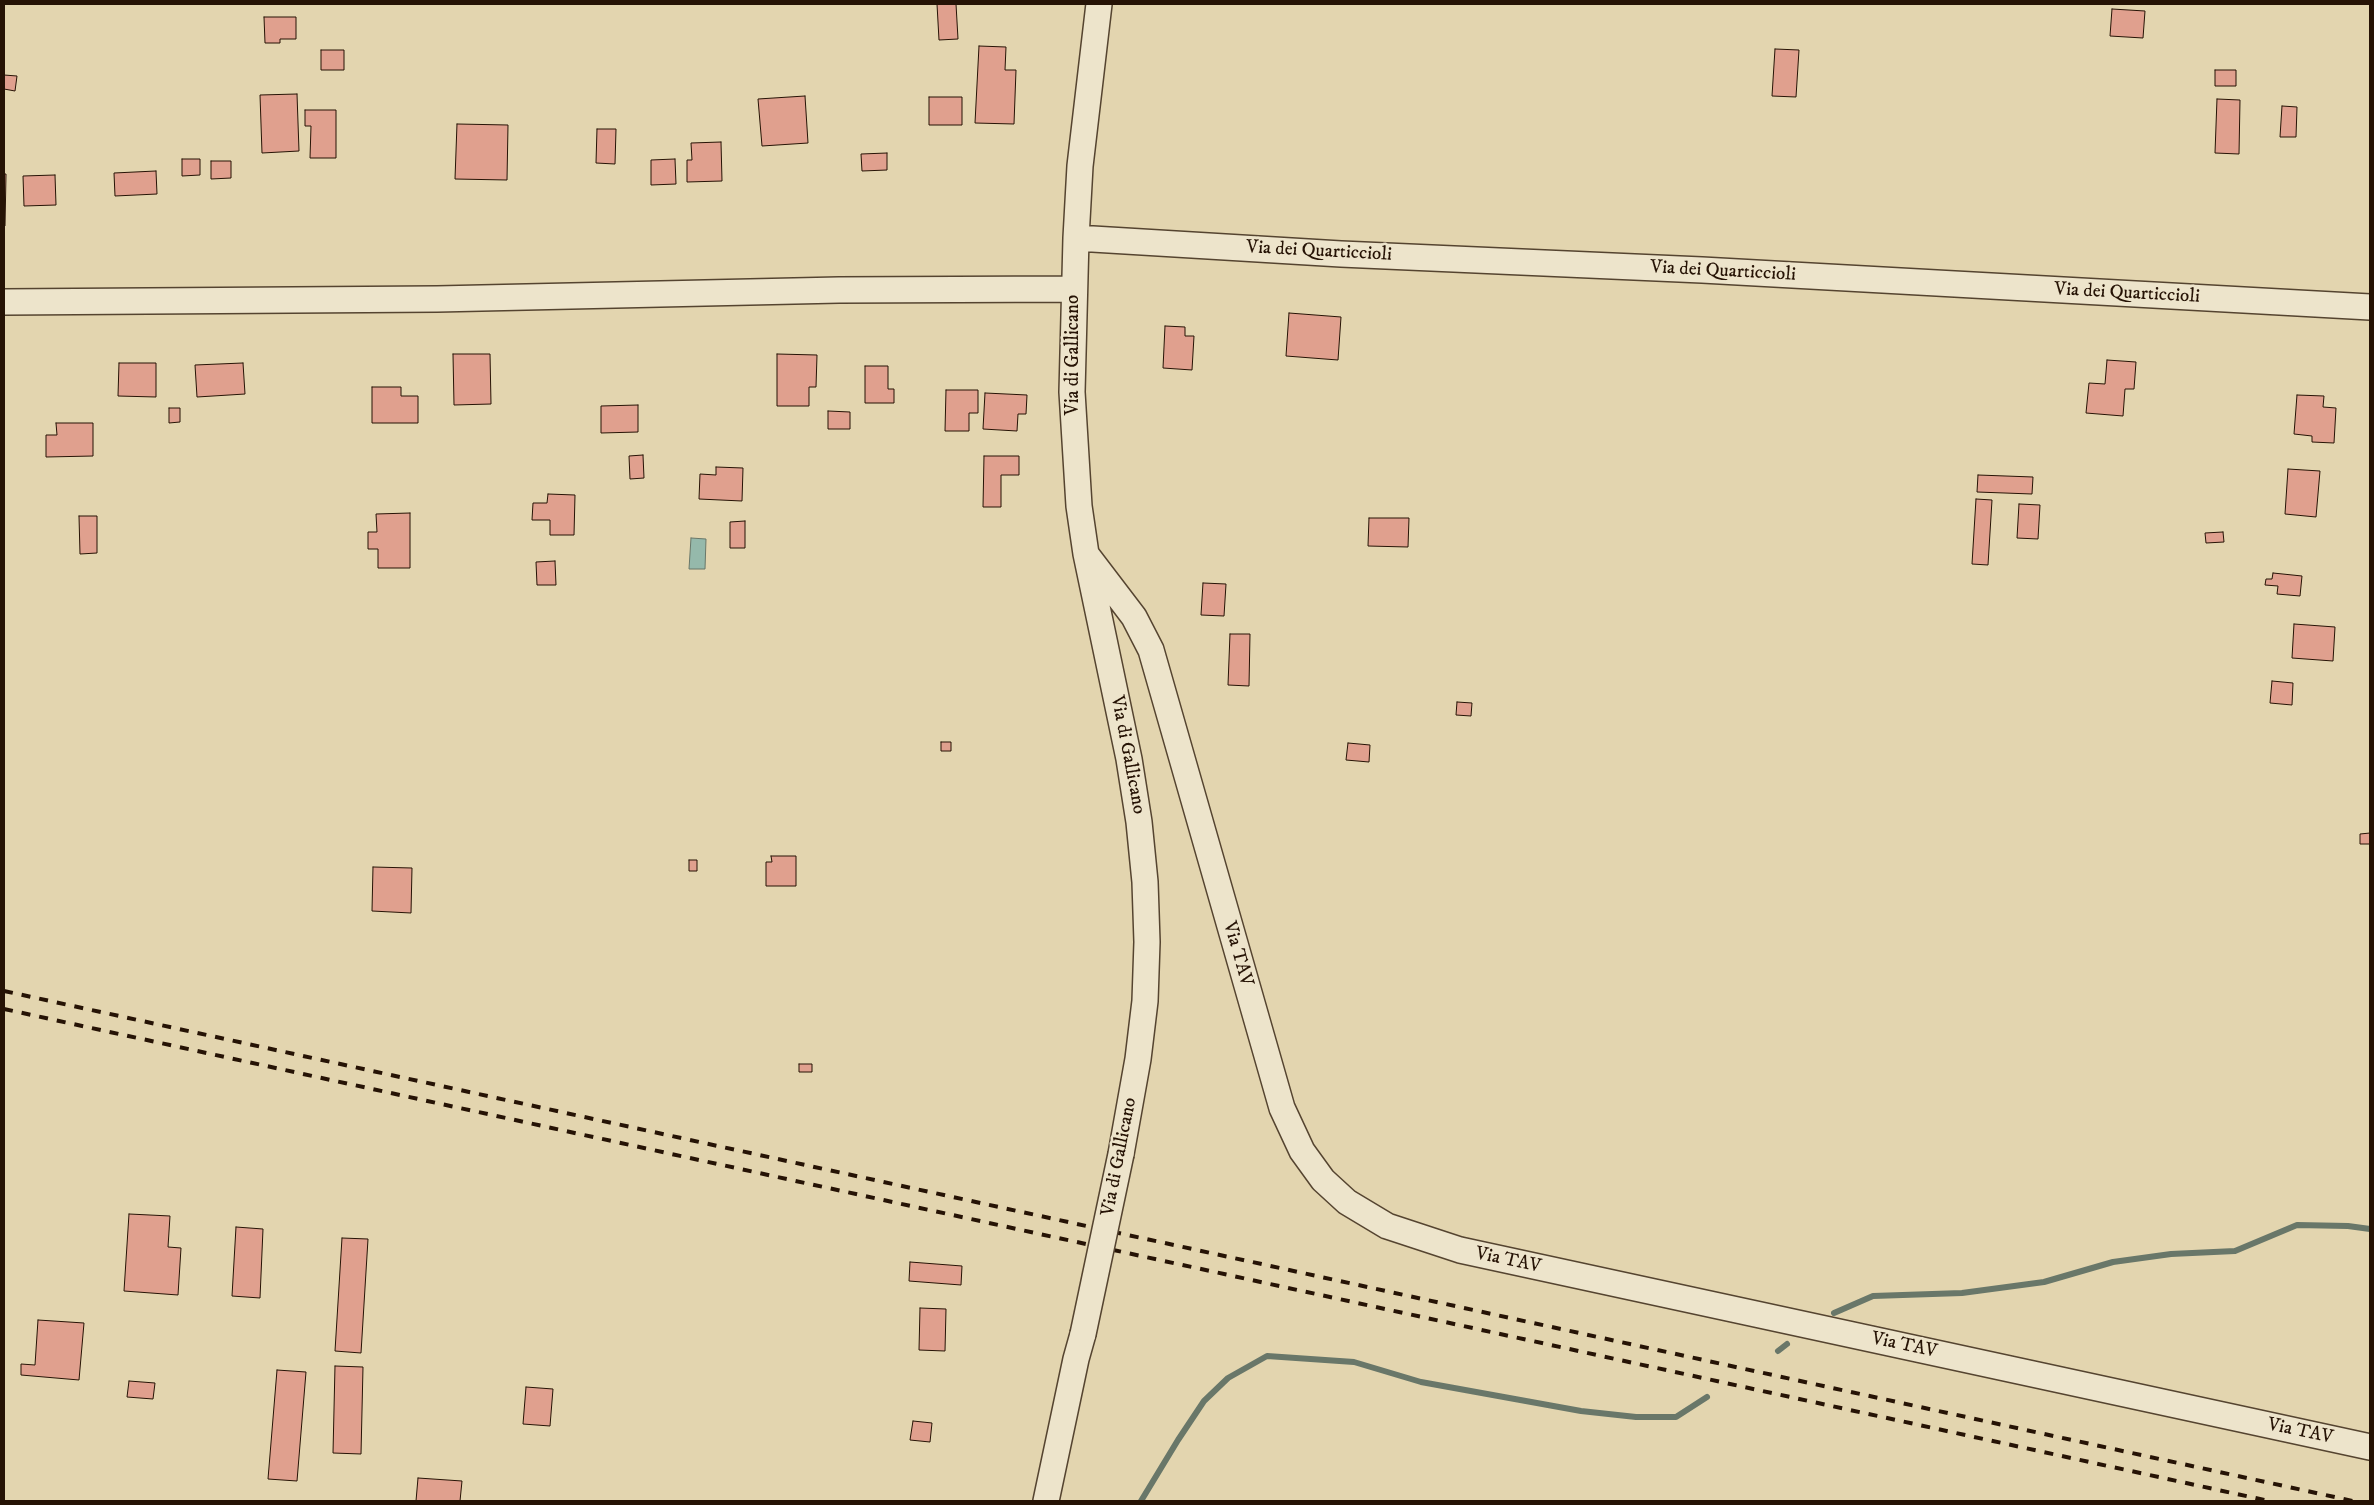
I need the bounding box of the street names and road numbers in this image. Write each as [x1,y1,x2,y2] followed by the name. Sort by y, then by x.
[1246,237,1392,267] street label: Via dei Quarticcioli
[1650,257,1796,287] street label: Via dei Quarticcioli
[2054,279,2200,309] street label: Via dei Quarticcioli
[1063,295,1085,415] street label: Via di Gallicano
[1104,694,1150,816] street label: Via di Gallicano
[1217,919,1257,989] street label: Via TAV
[1097,1096,1143,1218] street label: Via di Gallicano
[1473,1243,1543,1279] street label: Via TAV
[1869,1328,1939,1364] street label: Via TAV
[2265,1414,2335,1450] street label: Via TAV

